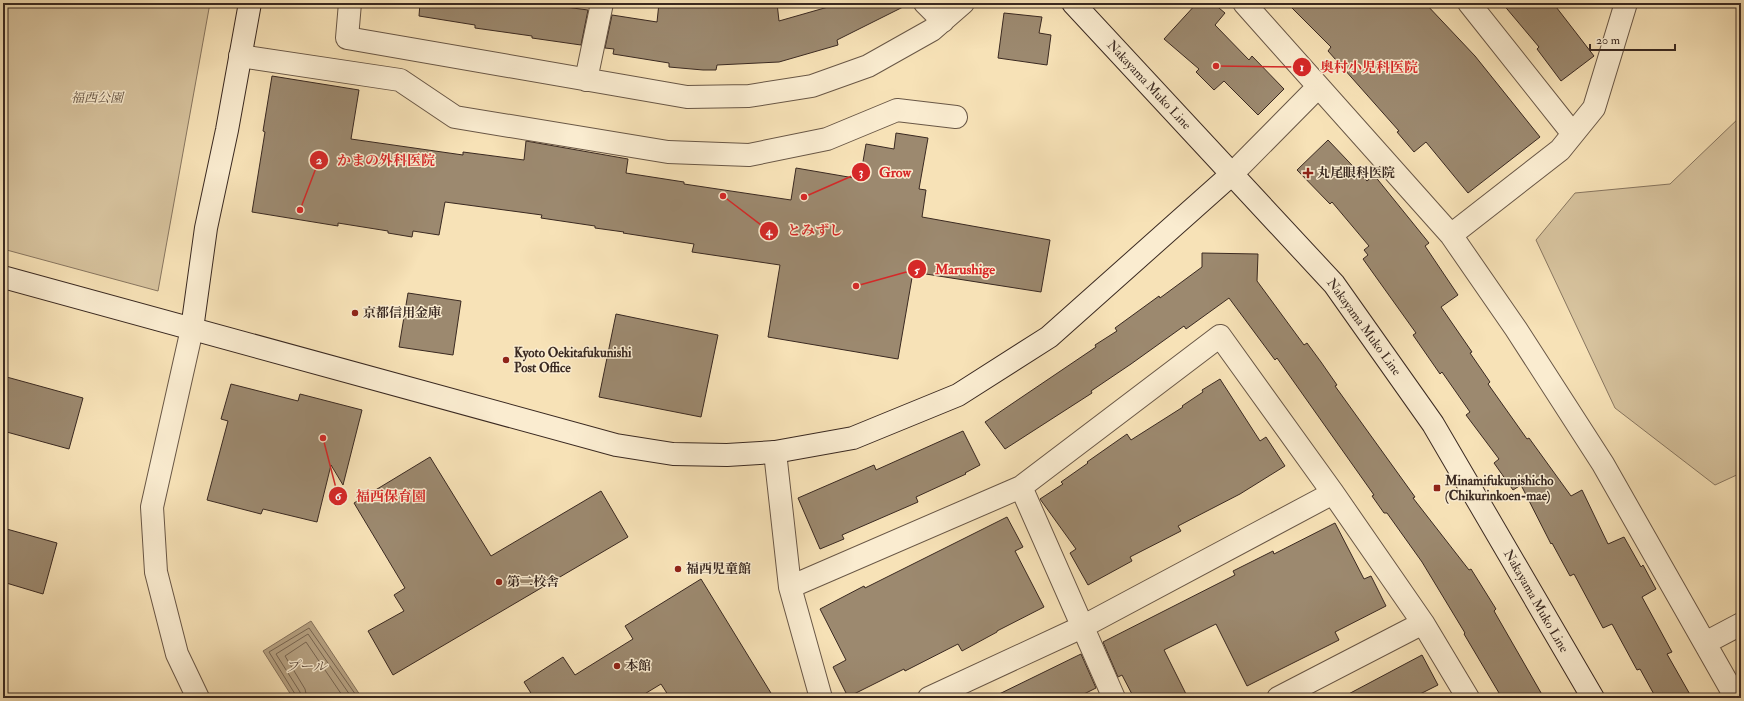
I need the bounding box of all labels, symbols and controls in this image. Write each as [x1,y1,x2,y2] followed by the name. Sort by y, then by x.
[1590,26,1675,52] scale bar
[1596,33,1621,48] text: 20 m
[1103,37,1195,134] street label: Nakayama Muko Line
[1292,54,1426,80] callout: 奥村小児科医院
[1320,59,1418,76] text: 奥村小児科医院
[1300,60,1304,75] text: 1
[71,90,125,106] park label: 福西公園
[309,147,443,173] callout: かまの外科医院
[337,152,435,169] text: かまの外科医院
[316,153,322,168] text: 2
[851,159,919,185] callout: Grow
[879,164,912,181] text: Grow
[859,165,864,180] text: 3
[1317,165,1395,181] place label: 丸尾眼科医院
[1302,167,1314,179] marker: 丸尾眼科医院
[759,218,851,244] callout: とみずし
[787,222,843,239] text: とみずし
[765,224,774,239] text: 4
[907,256,1003,282] callout: Marushige
[934,261,995,279] text: Marushige
[914,263,920,278] text: 5
[1323,275,1405,380] street label: Nakayama Muko Line
[363,305,441,321] place label: 京都信用金庫
[350,308,360,318] marker: 京都信用金庫
[514,345,632,376] place label: Kyoto Oekitafukunishi Post Office
[501,355,511,365] marker: Kyoto Oekitafukunishi Post Office
[1444,473,1554,504] place label: Minamifukunishicho (Chikurinkoen-mae)
[328,483,434,509] callout: 福西保育園
[1432,483,1442,493] marker: Minamifukunishicho (Chikurinkoen-mae)
[356,488,426,505] text: 福西保育園
[335,489,342,504] text: 6
[1499,547,1572,656] street label: Nakayama Muko Line
[686,561,751,577] place label: 福西児童館
[673,564,683,574] marker: 福西児童館
[507,574,559,590] place label: 第二校舎
[494,577,504,587] marker: 第二校舎
[285,658,329,675] water label: プール
[625,658,651,674] place label: 本館
[612,661,622,671] marker: 本館

